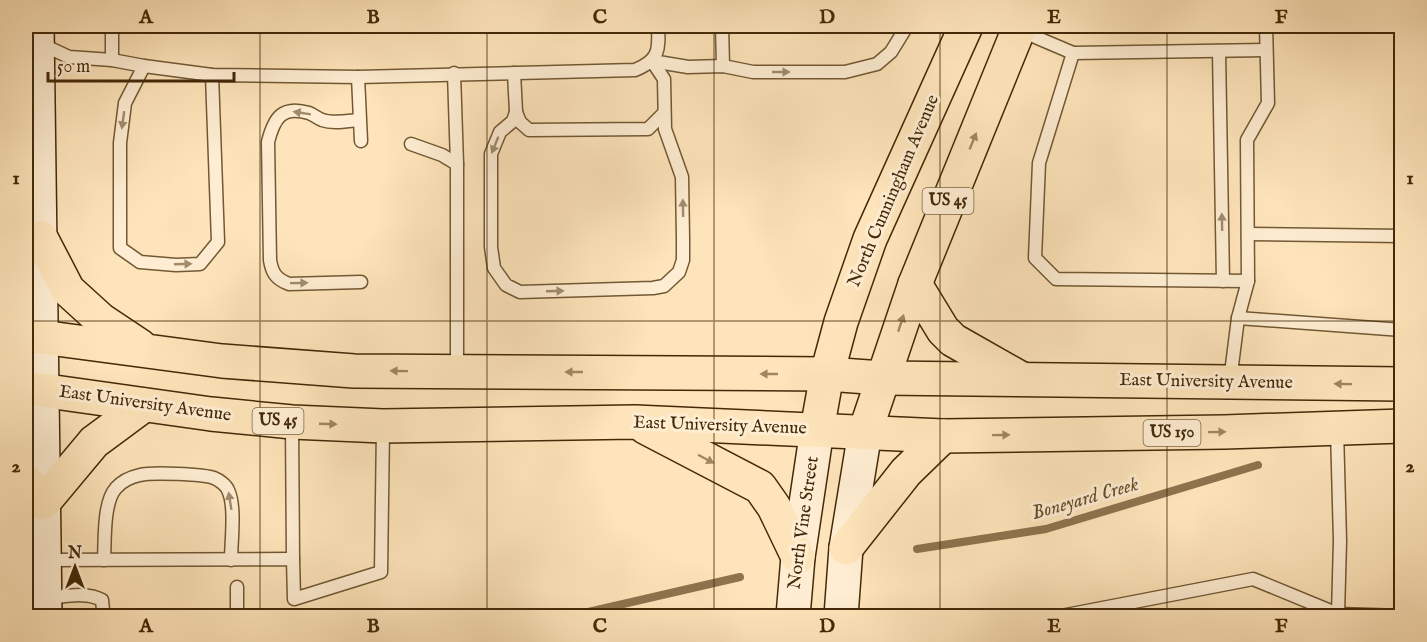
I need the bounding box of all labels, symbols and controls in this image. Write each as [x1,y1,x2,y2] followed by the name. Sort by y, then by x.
[138,5,154,30] text: A
[366,5,380,30] text: B
[593,5,607,30] text: C
[819,5,835,30] text: D
[1047,5,1061,30] text: E
[1275,5,1288,30] text: F
[48,45,234,83] scale bar
[57,56,90,79] text: 50 m
[771,67,790,77] one-way arrow
[843,91,945,291] street label: North Cunningham Avenue
[293,108,312,117] one-way arrow
[119,111,128,130] one-way arrow
[968,132,978,150] one-way arrow
[489,136,499,154] one-way arrow
[12,166,20,191] text: 1
[1406,166,1414,191] text: 1
[922,188,974,214] road number: US 45
[678,198,688,217] one-way arrow
[1217,213,1227,232] one-way arrow
[173,260,192,269] one-way arrow
[290,278,309,288] one-way arrow
[545,286,564,295] one-way arrow
[897,313,907,331] one-way arrow
[389,366,408,376] one-way arrow
[564,368,583,377] one-way arrow
[759,369,778,379] one-way arrow
[1119,369,1293,395] street label: East University Avenue
[1334,379,1353,388] one-way arrow
[57,381,233,427] street label: East University Avenue
[252,408,304,434] road number: US 45
[633,411,807,441] street label: East University Avenue
[318,419,337,428] one-way arrow
[1144,420,1200,446] road number: US 150
[1208,427,1227,437] one-way arrow
[992,430,1011,440] one-way arrow
[11,454,21,479] text: 2
[697,454,714,464] one-way arrow
[1405,454,1415,479] text: 2
[783,455,825,591] street label: North Vine Street
[1029,472,1141,526] water label: Boneyard Creek
[225,492,234,511] one-way arrow
[45,537,105,597] north arrow
[67,544,82,564] text: N
[138,614,154,639] text: A
[366,614,380,639] text: B
[593,614,607,639] text: C
[819,614,835,639] text: D
[1047,614,1061,639] text: E
[1275,614,1288,639] text: F

